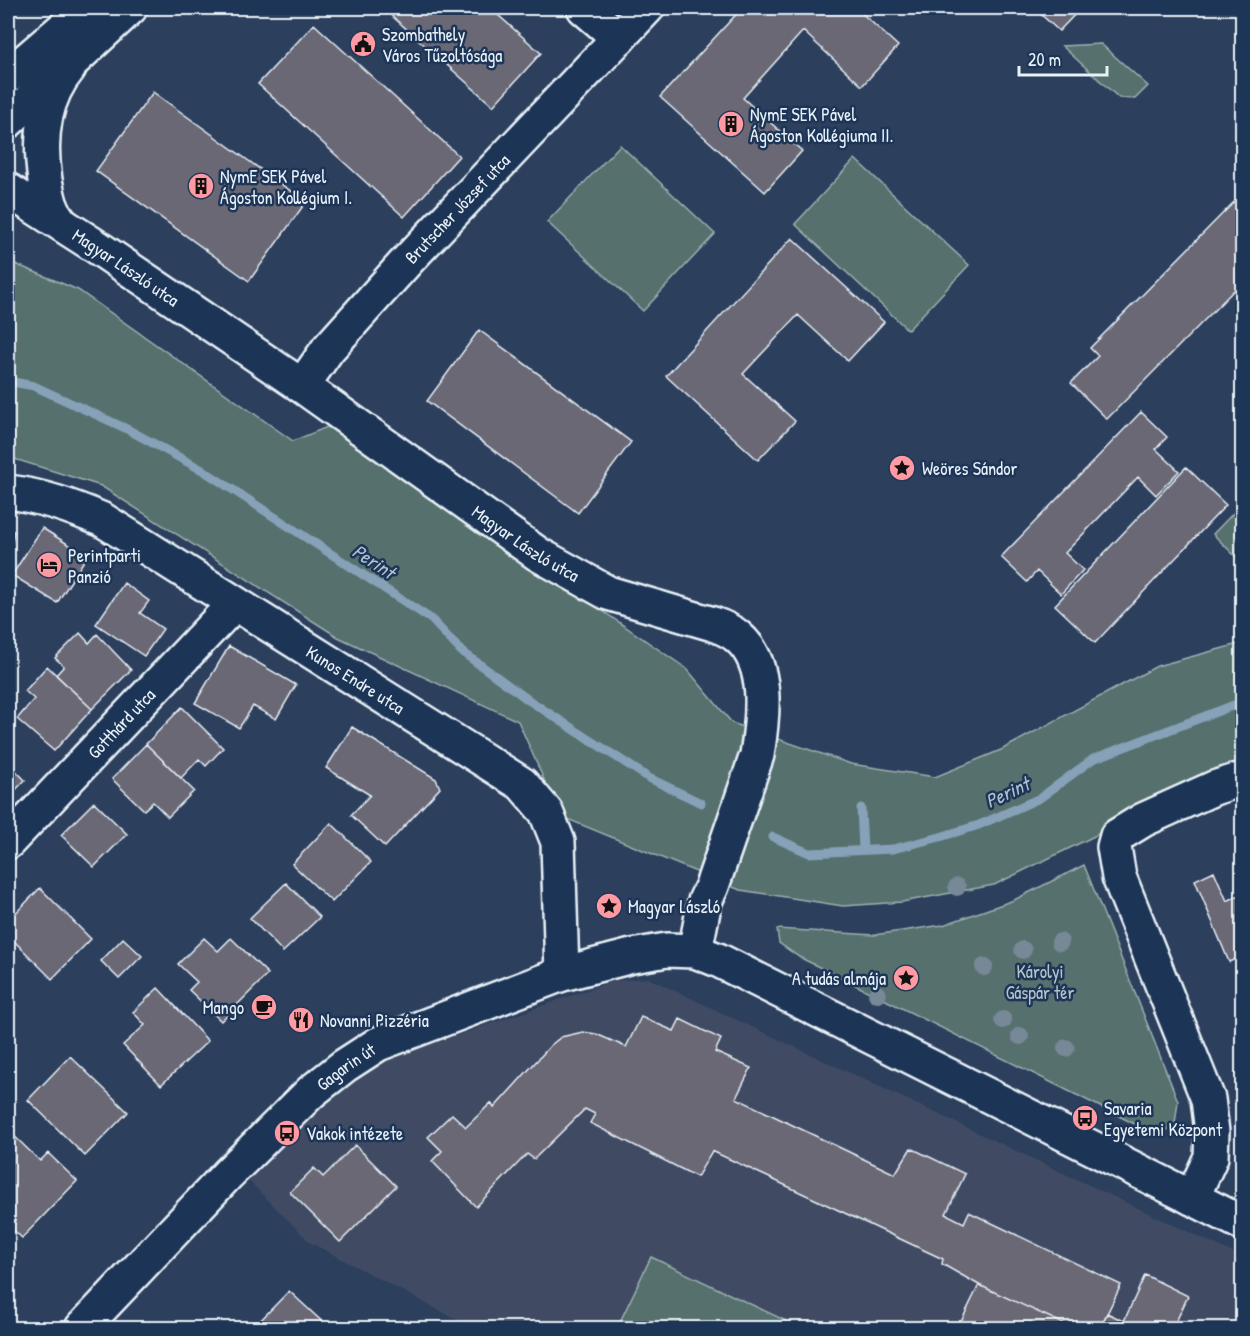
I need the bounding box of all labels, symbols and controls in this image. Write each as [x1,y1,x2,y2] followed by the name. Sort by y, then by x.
[382,22,502,68] place label: Szombathely Város Tűzoltósága
[348,29,378,59] public building icon: Szombathely Város Tűzoltósága
[1019,39,1108,77] scale bar
[1028,47,1061,72] text: 20 m
[750,102,893,148] place label: NymE SEK Pável Ágoston Kollégiuma II.
[716,109,746,139] building icon: NymE SEK Pável Ágoston Kollégiuma II.
[399,148,515,269] street label: Brutscher József utca
[220,164,352,210] place label: NymE SEK Pável Ágoston Kollégium I.
[186,171,216,201] building icon: NymE SEK Pável Ágoston Kollégium I.
[68,222,184,312] street label: Magyar László utca
[887,453,917,483] place icon: Weöres Sándor
[922,456,1017,481] place label: Weöres Sándor
[467,499,584,587] street label: Magyar László utca
[347,537,403,586] water label: Perint
[68,543,141,589] place label: Perintparti Panzió
[34,550,64,580] hotel icon: Perintparti Panzió
[302,639,410,720] street label: Kunos Endre utca
[81,682,160,764] street label: Gotthárd utca
[981,769,1036,814] water label: Perint
[594,891,624,921] place icon: Magyar László
[628,894,720,919] place label: Magyar László
[1006,959,1074,1005] park label: Károlyi Gáspár tér
[891,963,921,993] place icon: A tudás almája
[792,966,886,991] place label: A tudás almája
[249,992,279,1022] cafe icon: Mango
[203,995,244,1020] place label: Mango
[286,1005,316,1035] restaurant icon: Novanni Pizzéria
[320,1008,429,1033] place label: Novanni Pizzéria
[311,1036,381,1096] street label: Gagarin út
[1104,1096,1223,1142] place label: Savaria Egyetemi Központ
[1070,1103,1100,1133] bus stop icon: Savaria Egyetemi Központ
[272,1118,302,1148] bus stop icon: Vakok intézete
[306,1121,403,1146] place label: Vakok intézete

